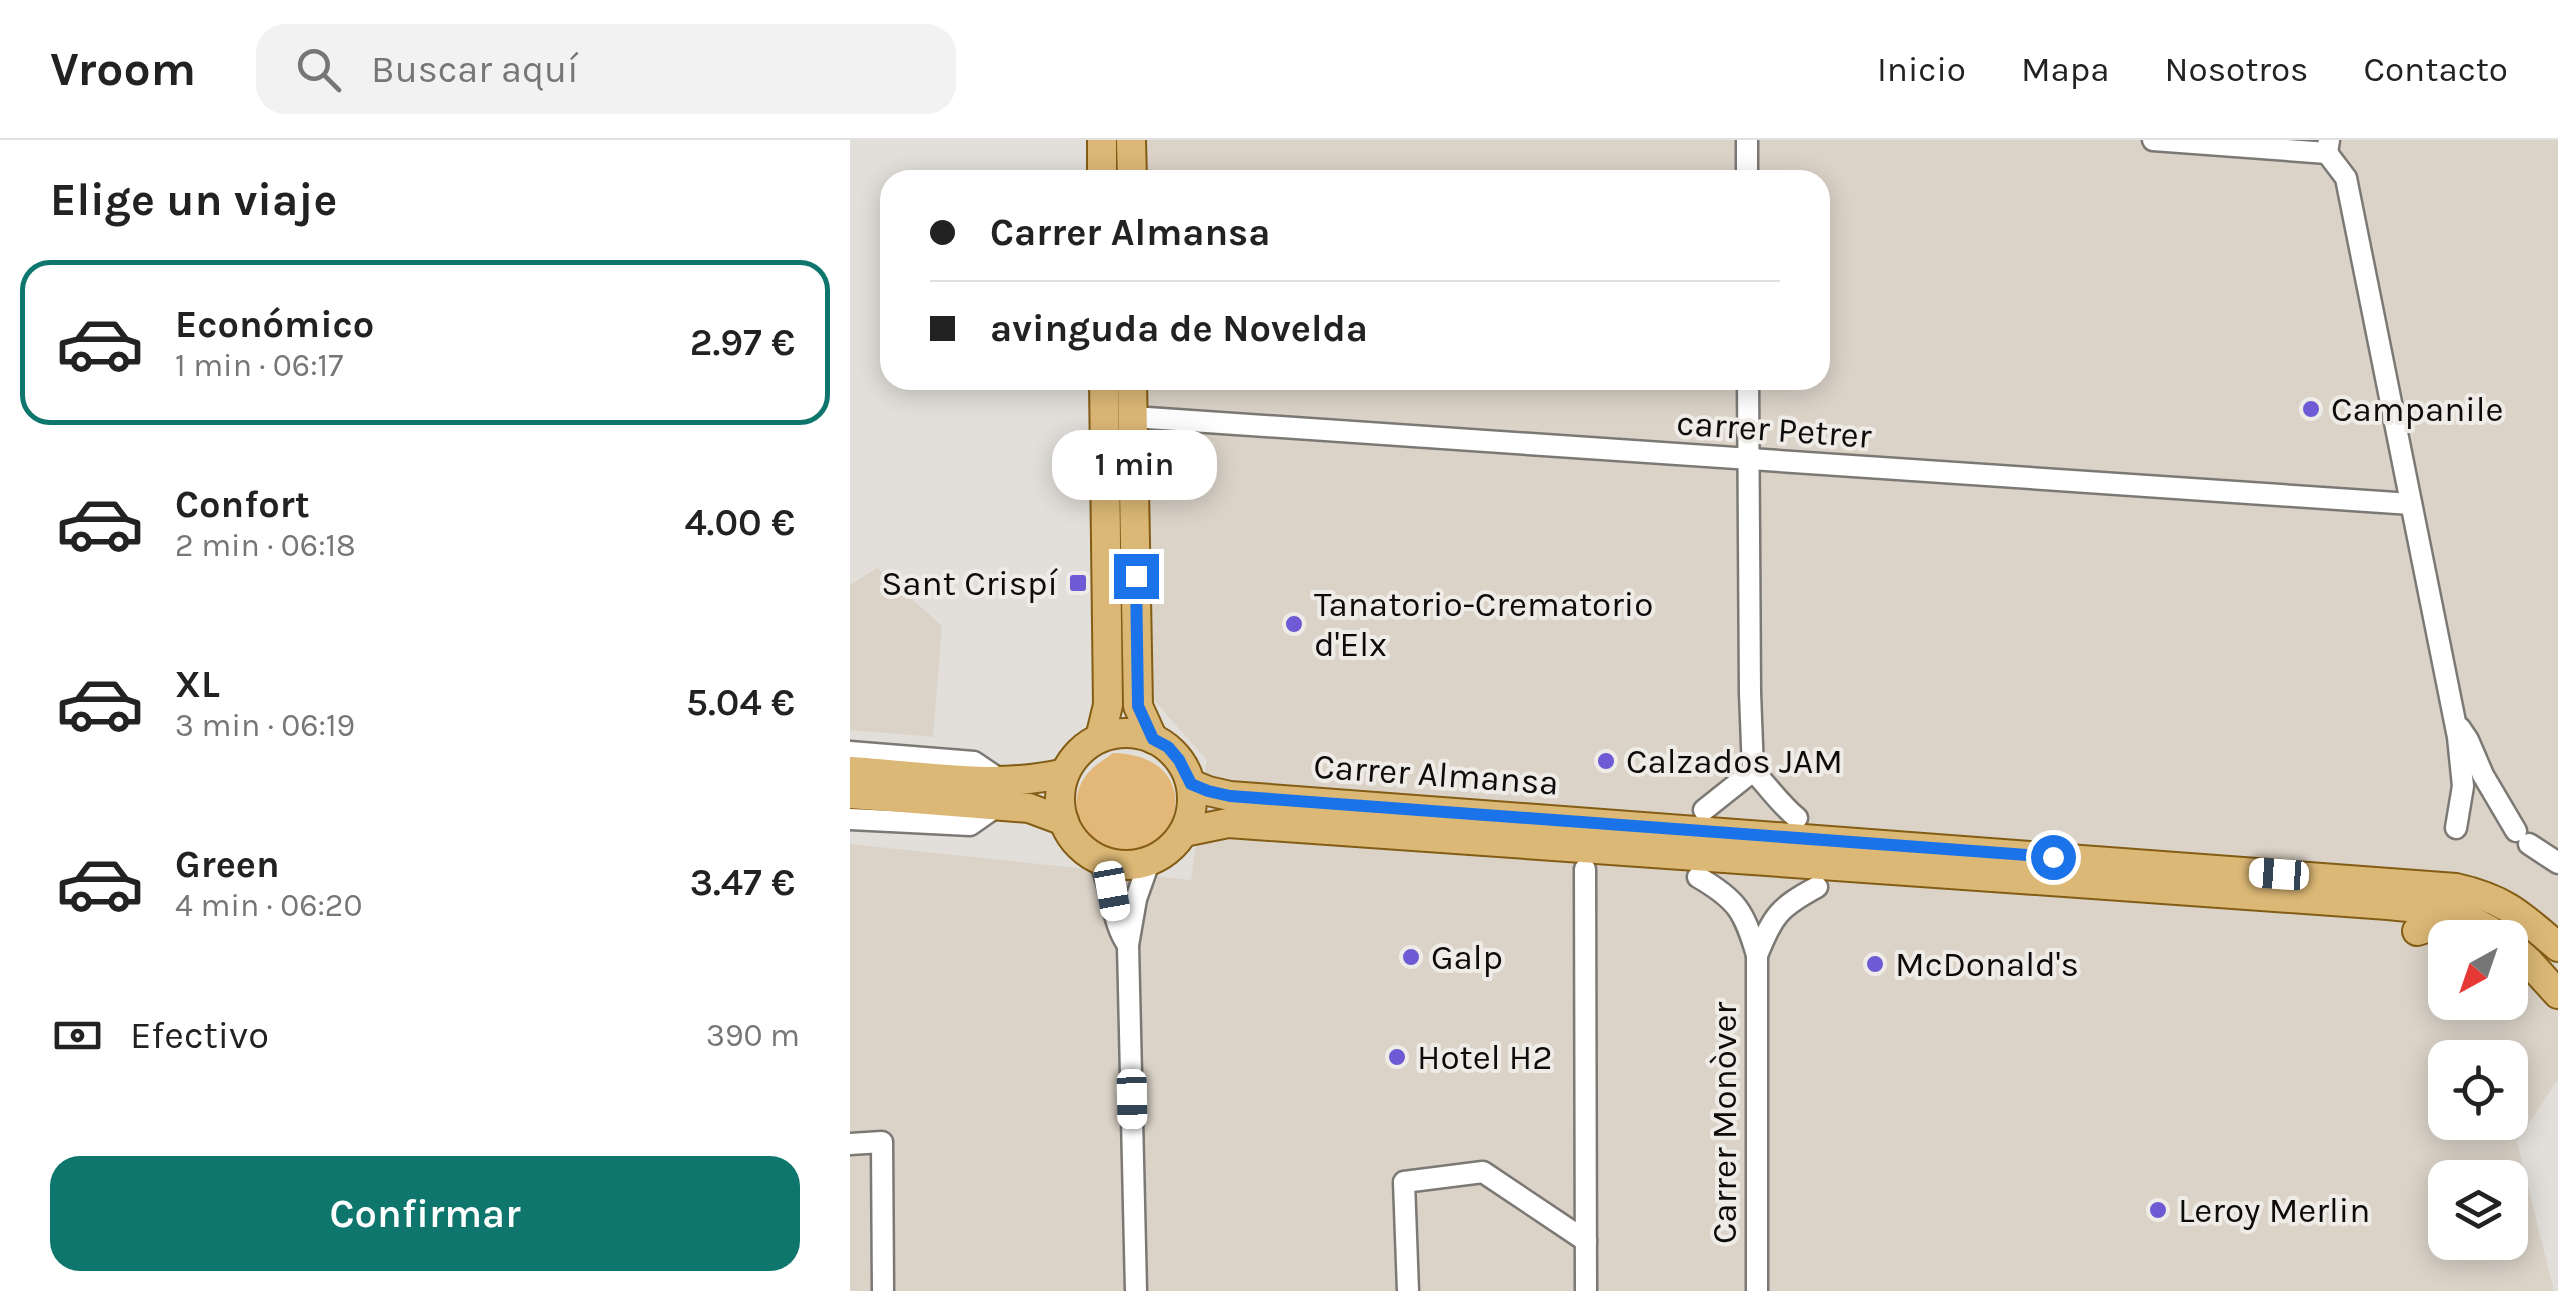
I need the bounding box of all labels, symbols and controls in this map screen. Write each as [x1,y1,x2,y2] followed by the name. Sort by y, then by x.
[256,24,956,114] search box
[50,41,196,97] text: Vroom
[291,42,346,97] icon: search
[371,47,578,92] text: Buscar aquí
[1877,49,1966,90] text: Inicio
[2021,49,2110,90] text: Mapa
[2165,49,2309,90] text: Nosotros
[2364,49,2508,90] text: Contacto
[50,174,337,226] text: Elige un viaje
[990,210,1270,255] text: Carrer Almansa
[55,298,145,388] icon: car
[175,302,374,347] text: Económico
[990,306,1368,351] text: avinguda de Novelda
[690,320,795,365] text: 2.97 €
[175,347,343,384] text: 1 min · 06:17
[2331,389,2504,430] place label: Campanile
[2300,398,2322,420] marker: Campanile
[1675,402,1873,457] street label: carrer Petrer
[1054,431,1218,501] callout: 1 min
[1095,446,1174,483] text: 1 min
[55,478,145,568] icon: car
[175,482,310,527] text: Confort
[684,500,795,545] text: 4.00 €
[175,527,356,564] text: 2 min · 06:18
[1114,554,1159,599] route end
[881,563,1059,604] place label: Sant Crispí
[1067,572,1089,594] marker: Sant Crispí
[1314,584,1653,665] place label: Tanatorio-Crematorio d'Elx
[1283,613,1305,635] marker: Tanatorio-Crematorio d'Elx
[55,658,145,748] icon: car
[175,662,220,707] text: XL
[686,680,795,725] text: 5.04 €
[175,707,355,744] text: 3 min · 06:19
[1626,741,1843,782] place label: Calzados JAM
[1312,745,1560,804] street label: Carrer Almansa
[1595,750,1617,772] marker: Calzados JAM
[2031,835,2076,880] route start
[55,838,145,928] icon: car
[175,842,280,887] text: Green
[2248,857,2310,891] car
[1092,859,1132,923] car
[690,860,795,905] text: 3.47 €
[175,887,362,924] text: 4 min · 06:20
[2428,920,2528,1020] north arrow
[2428,920,2528,1260] map controls
[1431,937,1503,978] place label: Galp
[1895,944,2079,985] place label: McDonald's
[1400,946,1422,968] marker: Galp
[1864,953,1886,975] marker: McDonald's
[1704,1002,1745,1244] street label: Carrer Monòver
[50,1008,105,1063] icon: cash
[130,1013,269,1058] text: Efectivo
[706,1017,800,1054] text: 390 m
[1417,1037,1552,1078] place label: Hotel H2
[2428,1040,2528,1140] button: locate
[1386,1046,1408,1068] marker: Hotel H2
[1116,1069,1148,1129] car
[50,1156,800,1271] button: Confirmar
[2428,1160,2528,1260] button: layers
[2178,1190,2370,1231] place label: Leroy Merlin
[2147,1199,2169,1221] marker: Leroy Merlin

